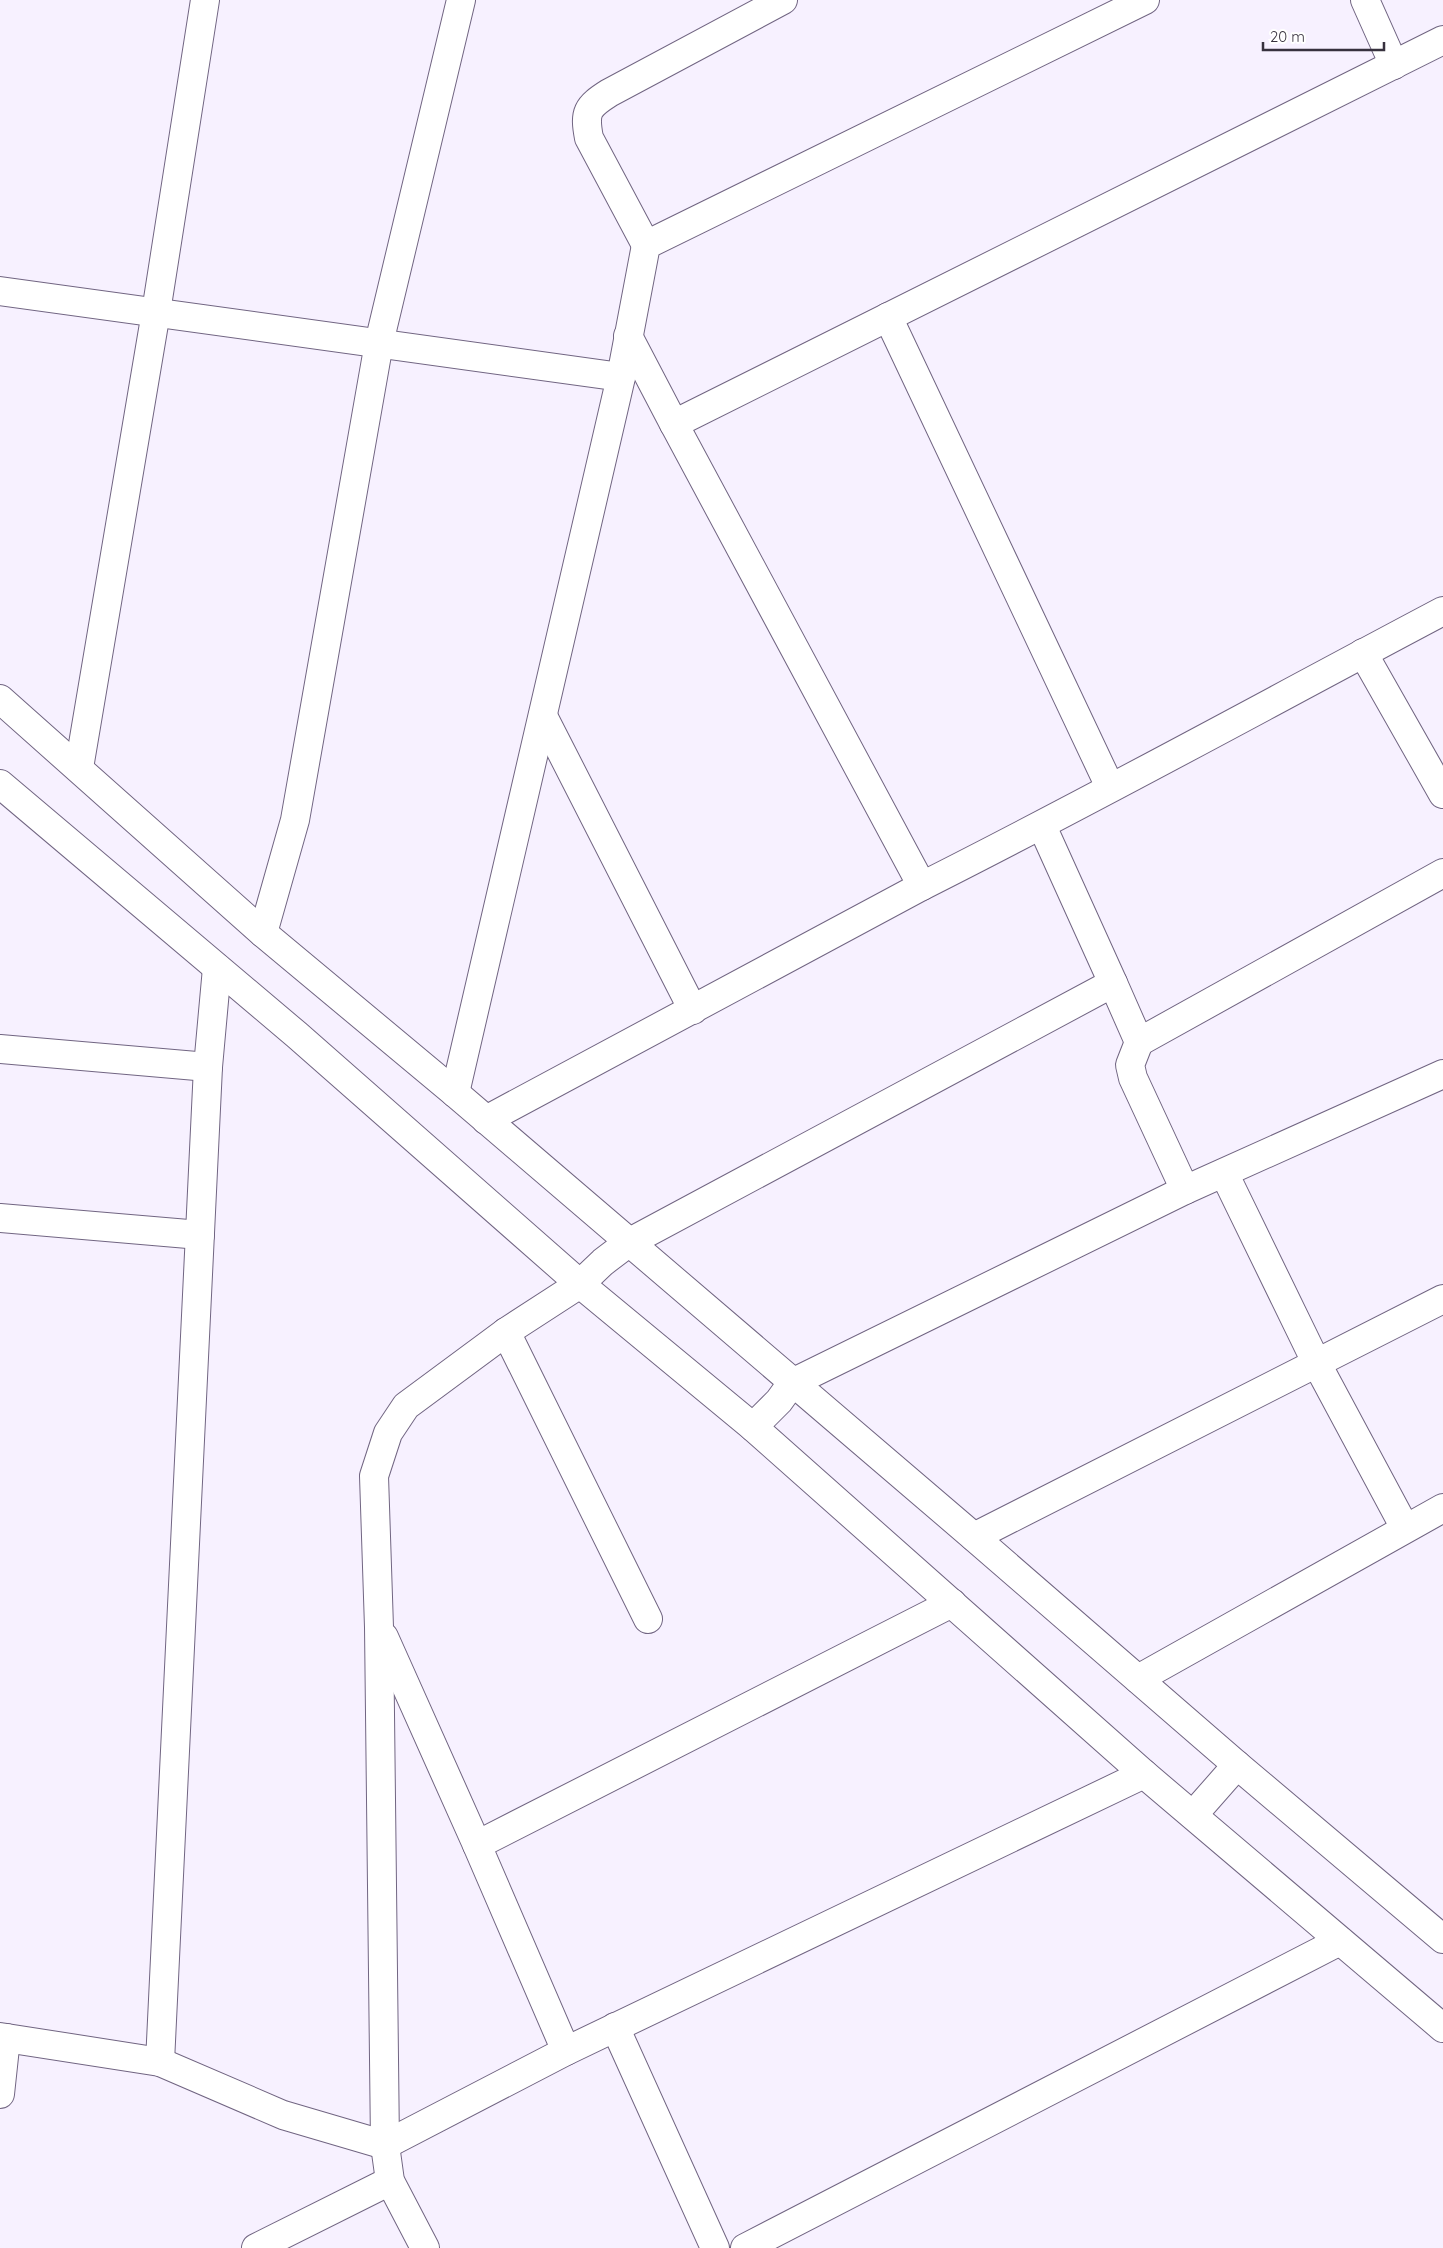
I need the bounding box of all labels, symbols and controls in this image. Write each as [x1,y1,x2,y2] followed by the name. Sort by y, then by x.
[1263,20,1384,52] scale bar
[1270,27,1305,46] text: 20 m

